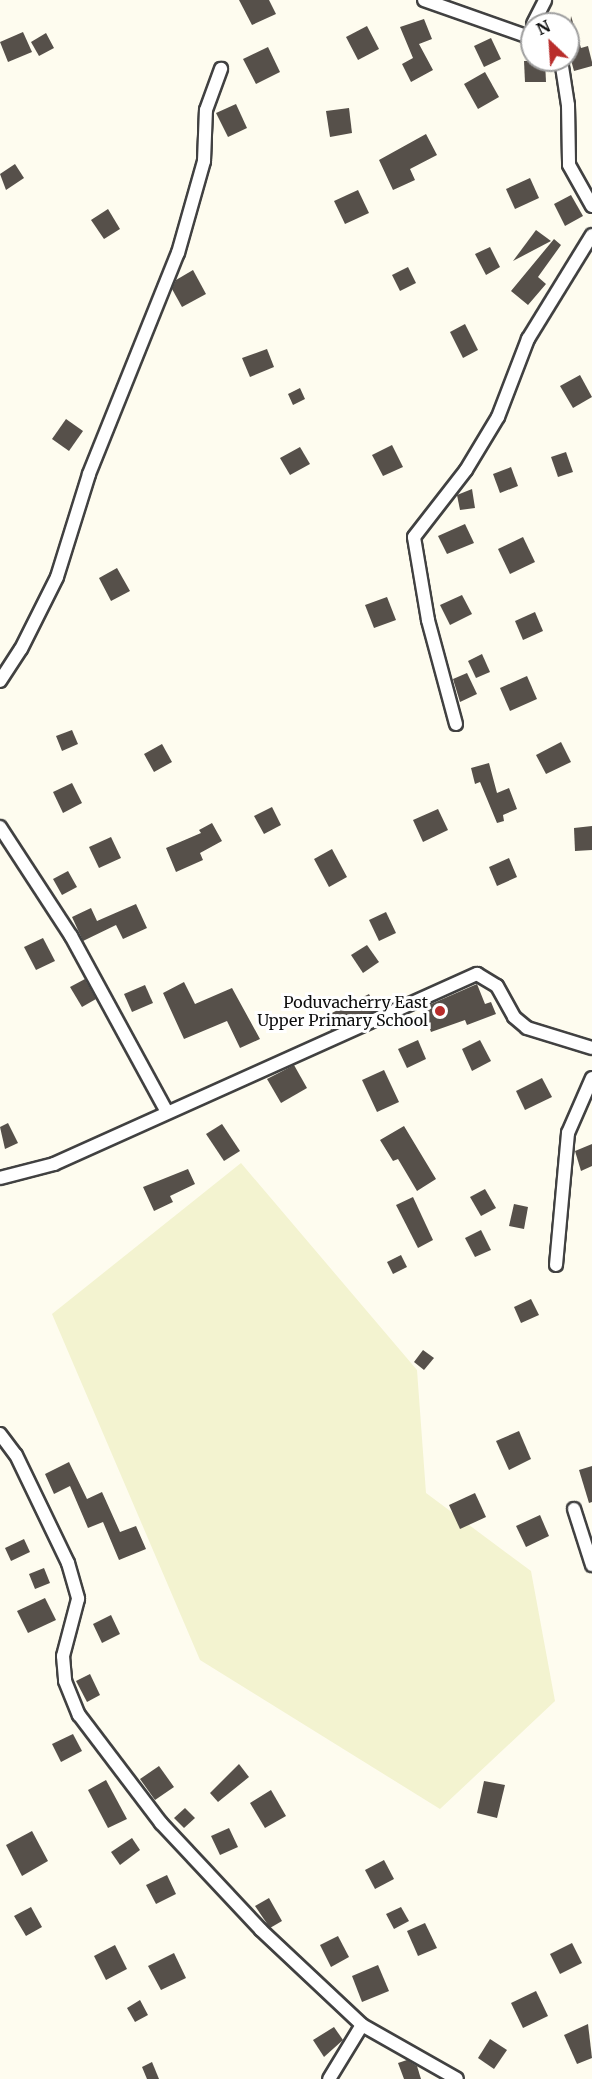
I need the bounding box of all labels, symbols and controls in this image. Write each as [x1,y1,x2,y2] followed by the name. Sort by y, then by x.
[520,12,580,72] north arrow
[533,16,553,39] text: N
[257,992,428,1030] place label: Poduvacherry East Upper Primary School
[433,1004,447,1018] marker: Poduvacherry East Upper Primary School

